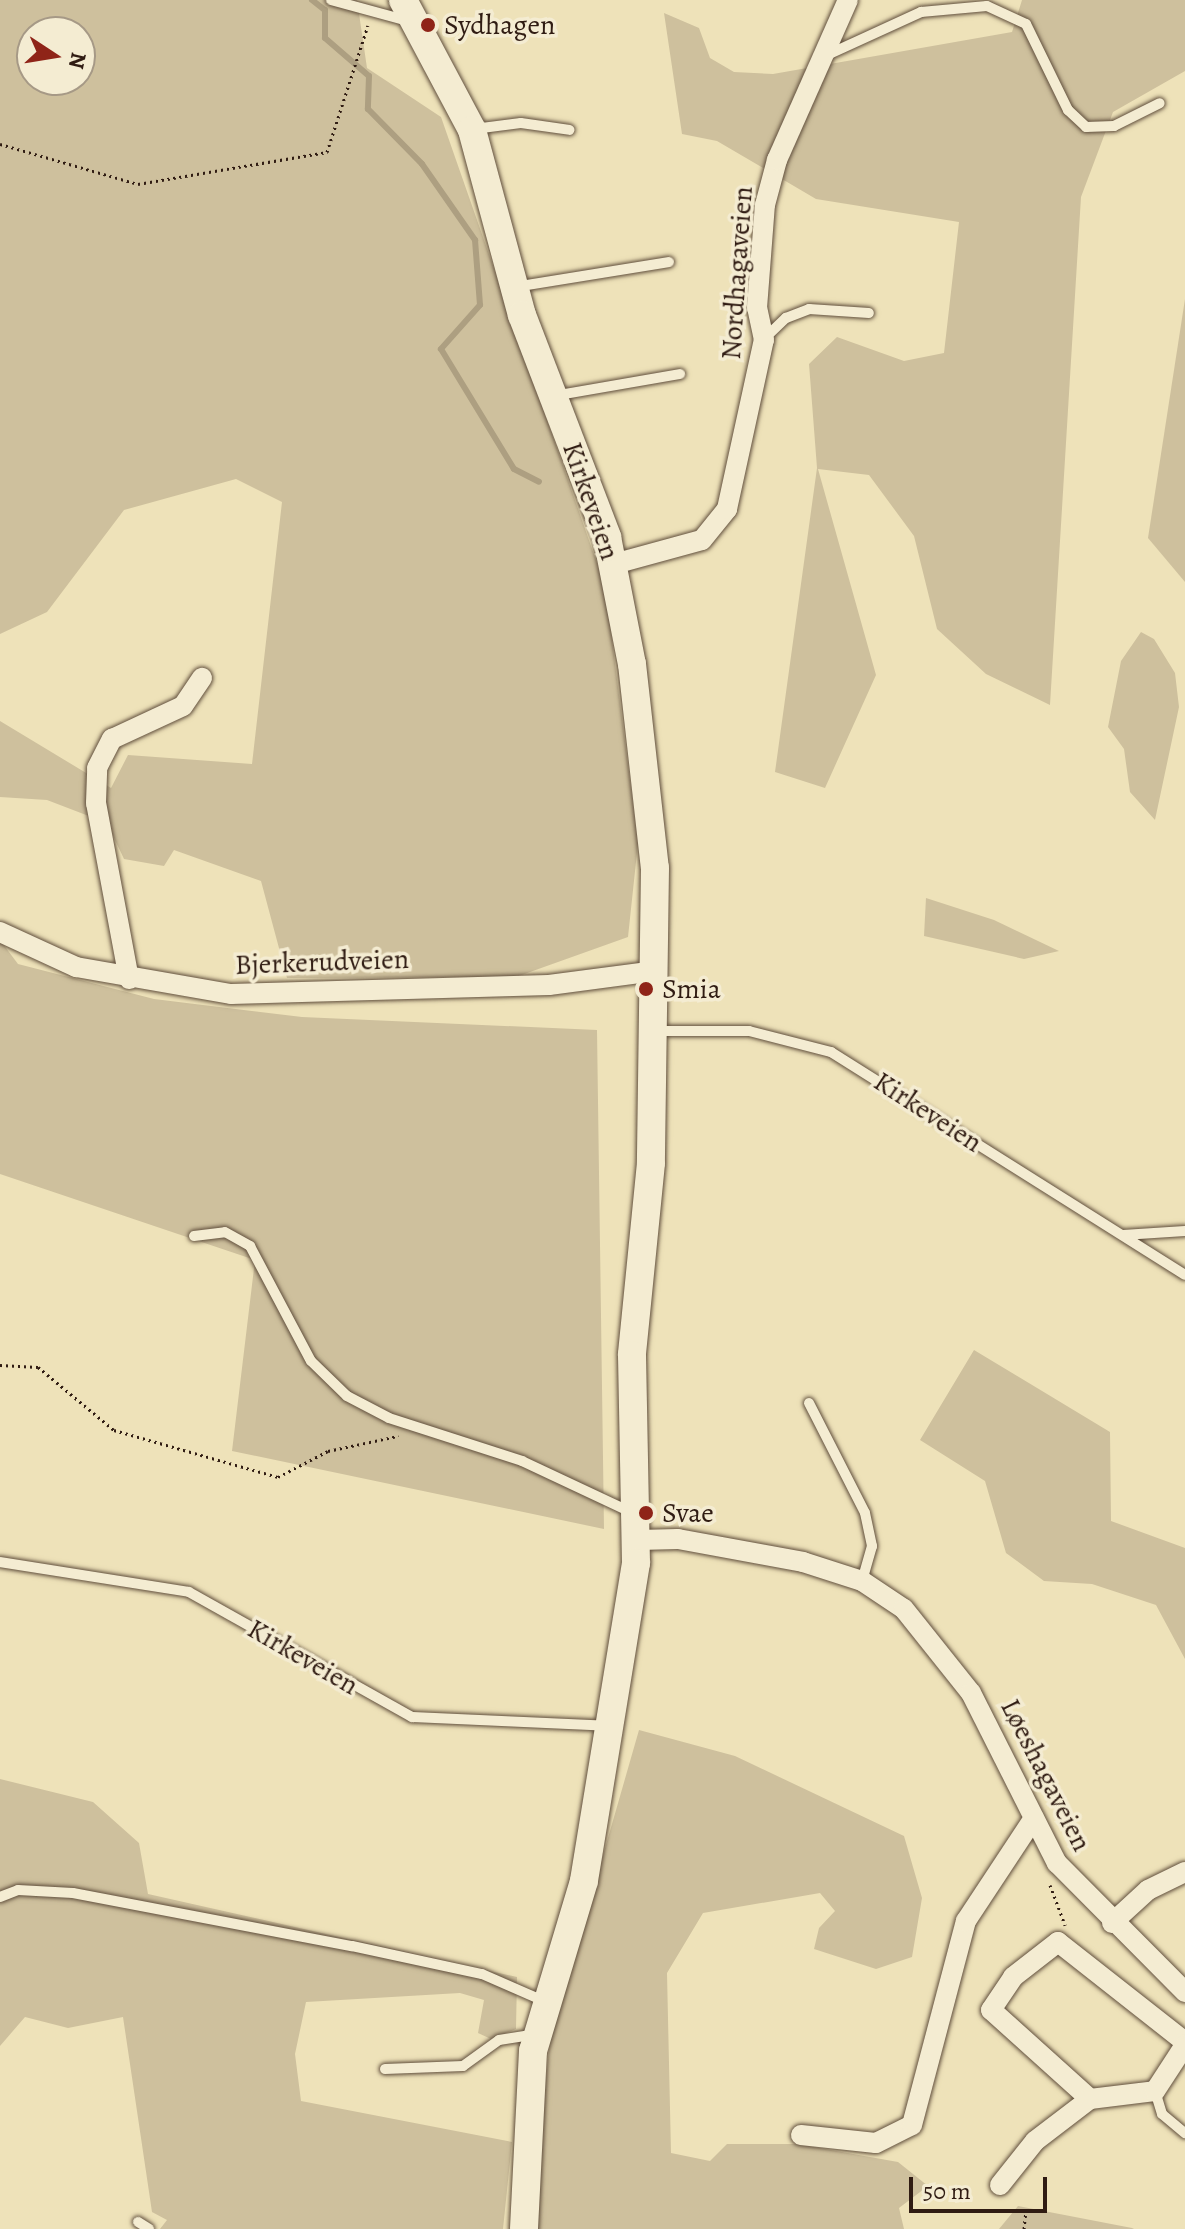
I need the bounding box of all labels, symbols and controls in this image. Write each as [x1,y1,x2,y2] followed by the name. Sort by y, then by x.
[444,8,555,42] place label: Sydhagen
[16,16,96,96] north arrow
[419,16,437,34] marker: Sydhagen
[61,50,94,72] text: N
[714,185,760,361] street label: Nordhagaveien
[555,438,627,564] street label: Kirkeveien
[234,942,410,982] street label: Bjerkerudveien
[662,972,721,1006] place label: Smia
[637,980,655,998] marker: Smia
[868,1065,988,1159] street label: Kirkeveien
[662,1496,714,1530] place label: Svae
[637,1504,655,1522] marker: Svae
[242,1612,364,1702] street label: Kirkeveien
[993,1693,1099,1857] street label: Løeshagaveien
[913,2161,1051,2211] scale bar
[923,2175,971,2207] text: 50 m

